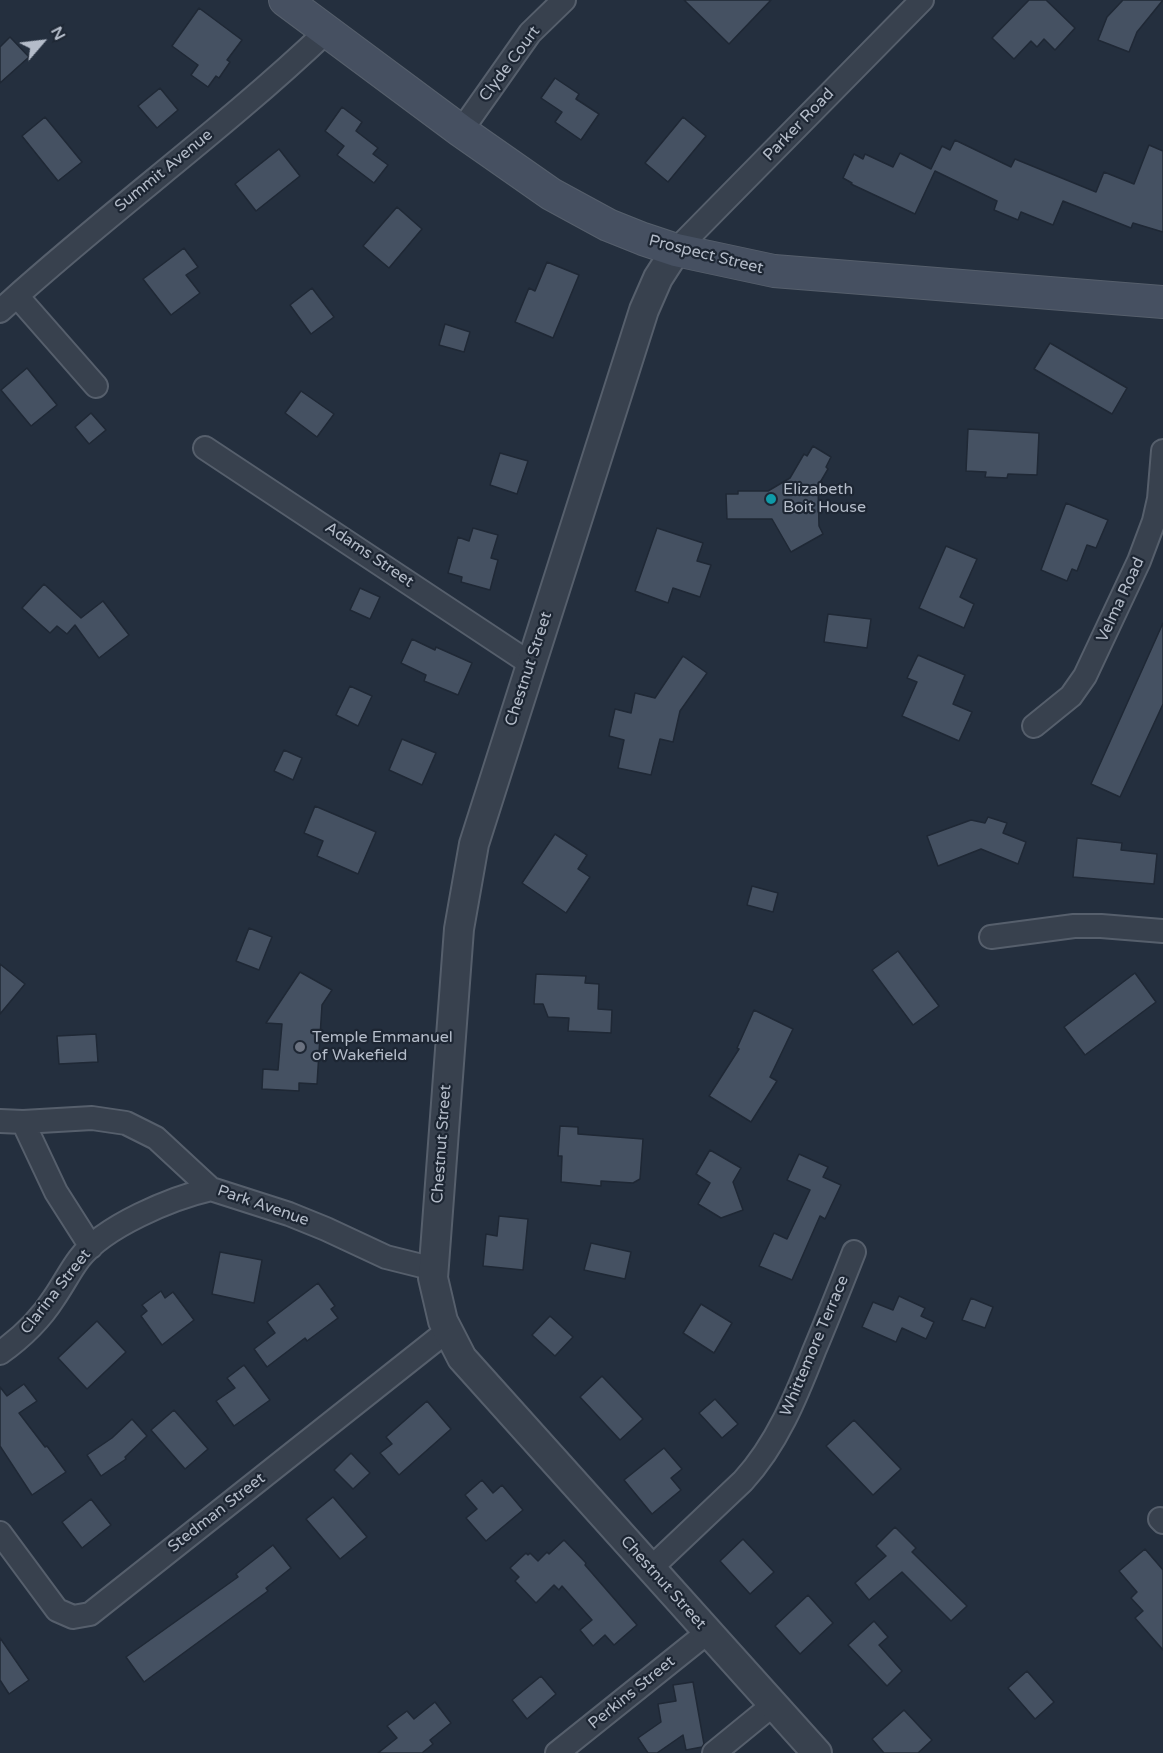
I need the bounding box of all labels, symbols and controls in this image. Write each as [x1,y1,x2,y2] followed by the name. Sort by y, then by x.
[12,12,72,72] north arrow
[475,22,545,106] street label: Clyde Court
[46,23,70,44] text: N
[760,85,838,165] street label: Parker Road
[111,126,217,216] street label: Summit Avenue
[647,231,765,279] street label: Prospect Street
[783,480,866,518] place label: Elizabeth Boit House
[764,492,778,506] marker: Elizabeth Boit House
[321,518,417,592] street label: Adams Street
[1093,555,1149,645] street label: Velma Road
[501,609,557,729] street label: Chestnut Street
[312,1028,453,1066] place label: Temple Emmanuel of Wakefield
[293,1040,307,1054] marker: Temple Emmanuel of Wakefield
[428,1084,456,1204] street label: Chestnut Street
[215,1181,311,1231] street label: Park Avenue
[17,1246,95,1338] street label: Clarina Street
[777,1273,853,1419] street label: Whittemore Terrace
[165,1469,269,1557] street label: Stedman Street
[616,1532,710,1634] street label: Chestnut Street
[585,1652,679,1734] street label: Perkins Street

